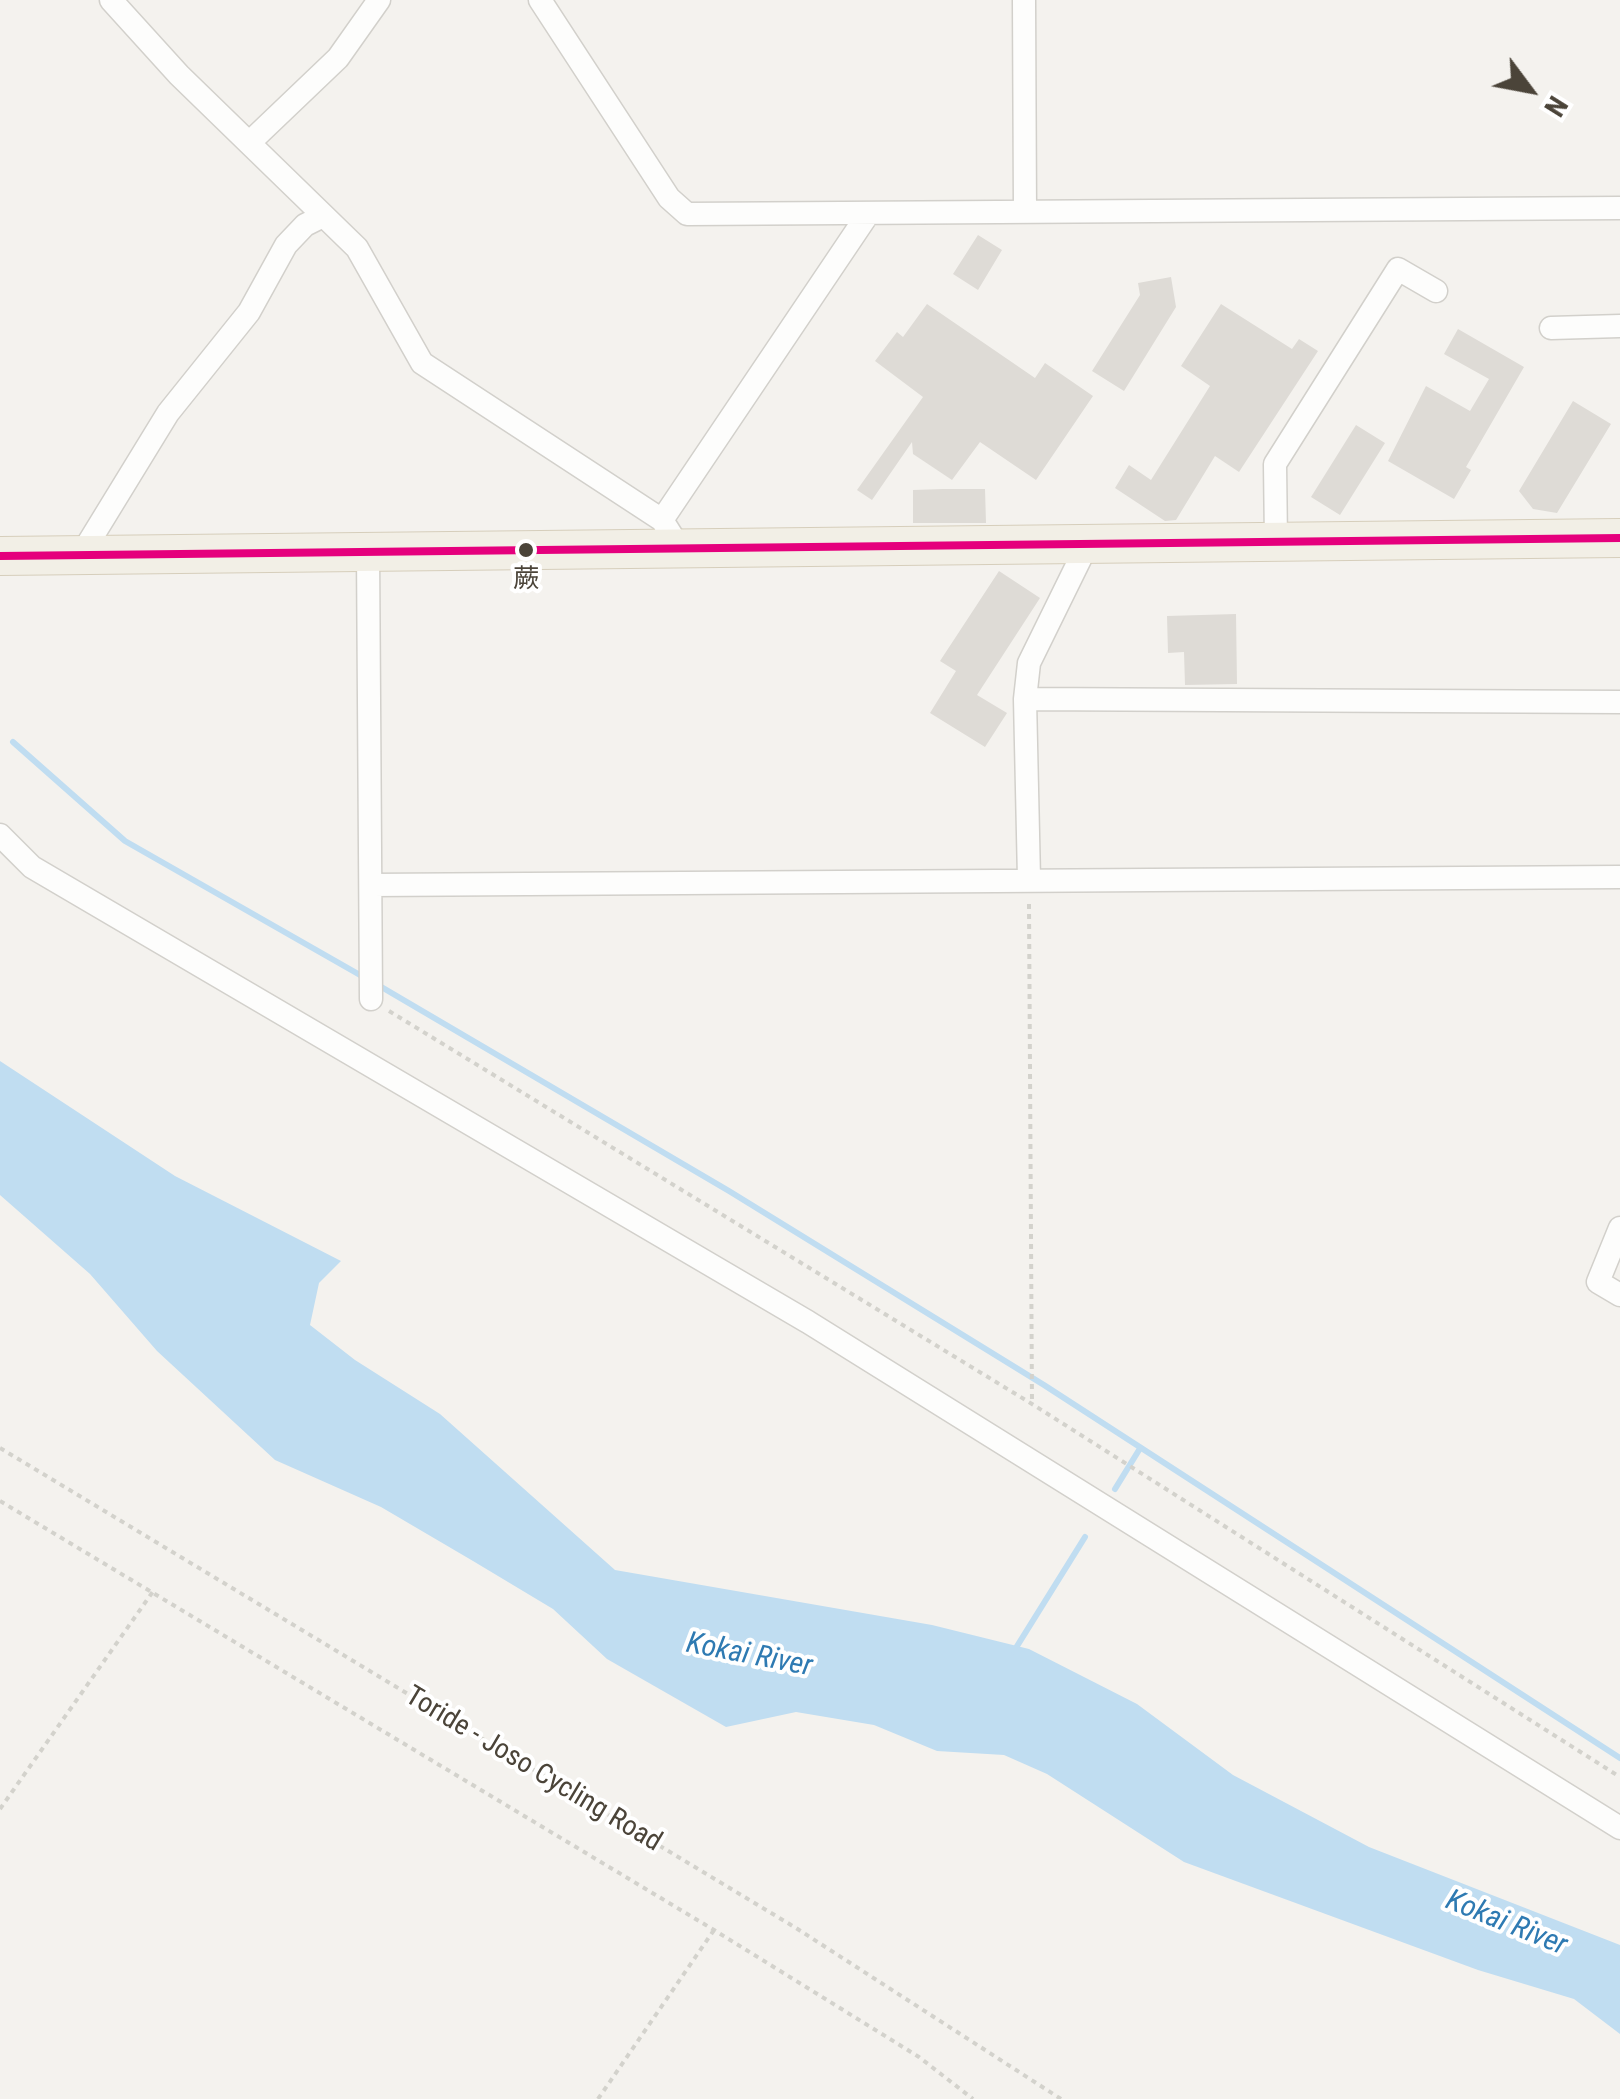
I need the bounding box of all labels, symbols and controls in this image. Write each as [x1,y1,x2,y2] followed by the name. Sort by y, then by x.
[1480,40,1580,140] north arrow
[1537,90,1574,122] text: N
[516,540,536,560] marker: 蕨
[513,564,539,596] place label: 蕨
[683,1626,815,1686] water label: Kokai River
[399,1680,667,1860] street label: Toride - Joso Cycling Road
[1440,1883,1572,1965] water label: Kokai River

